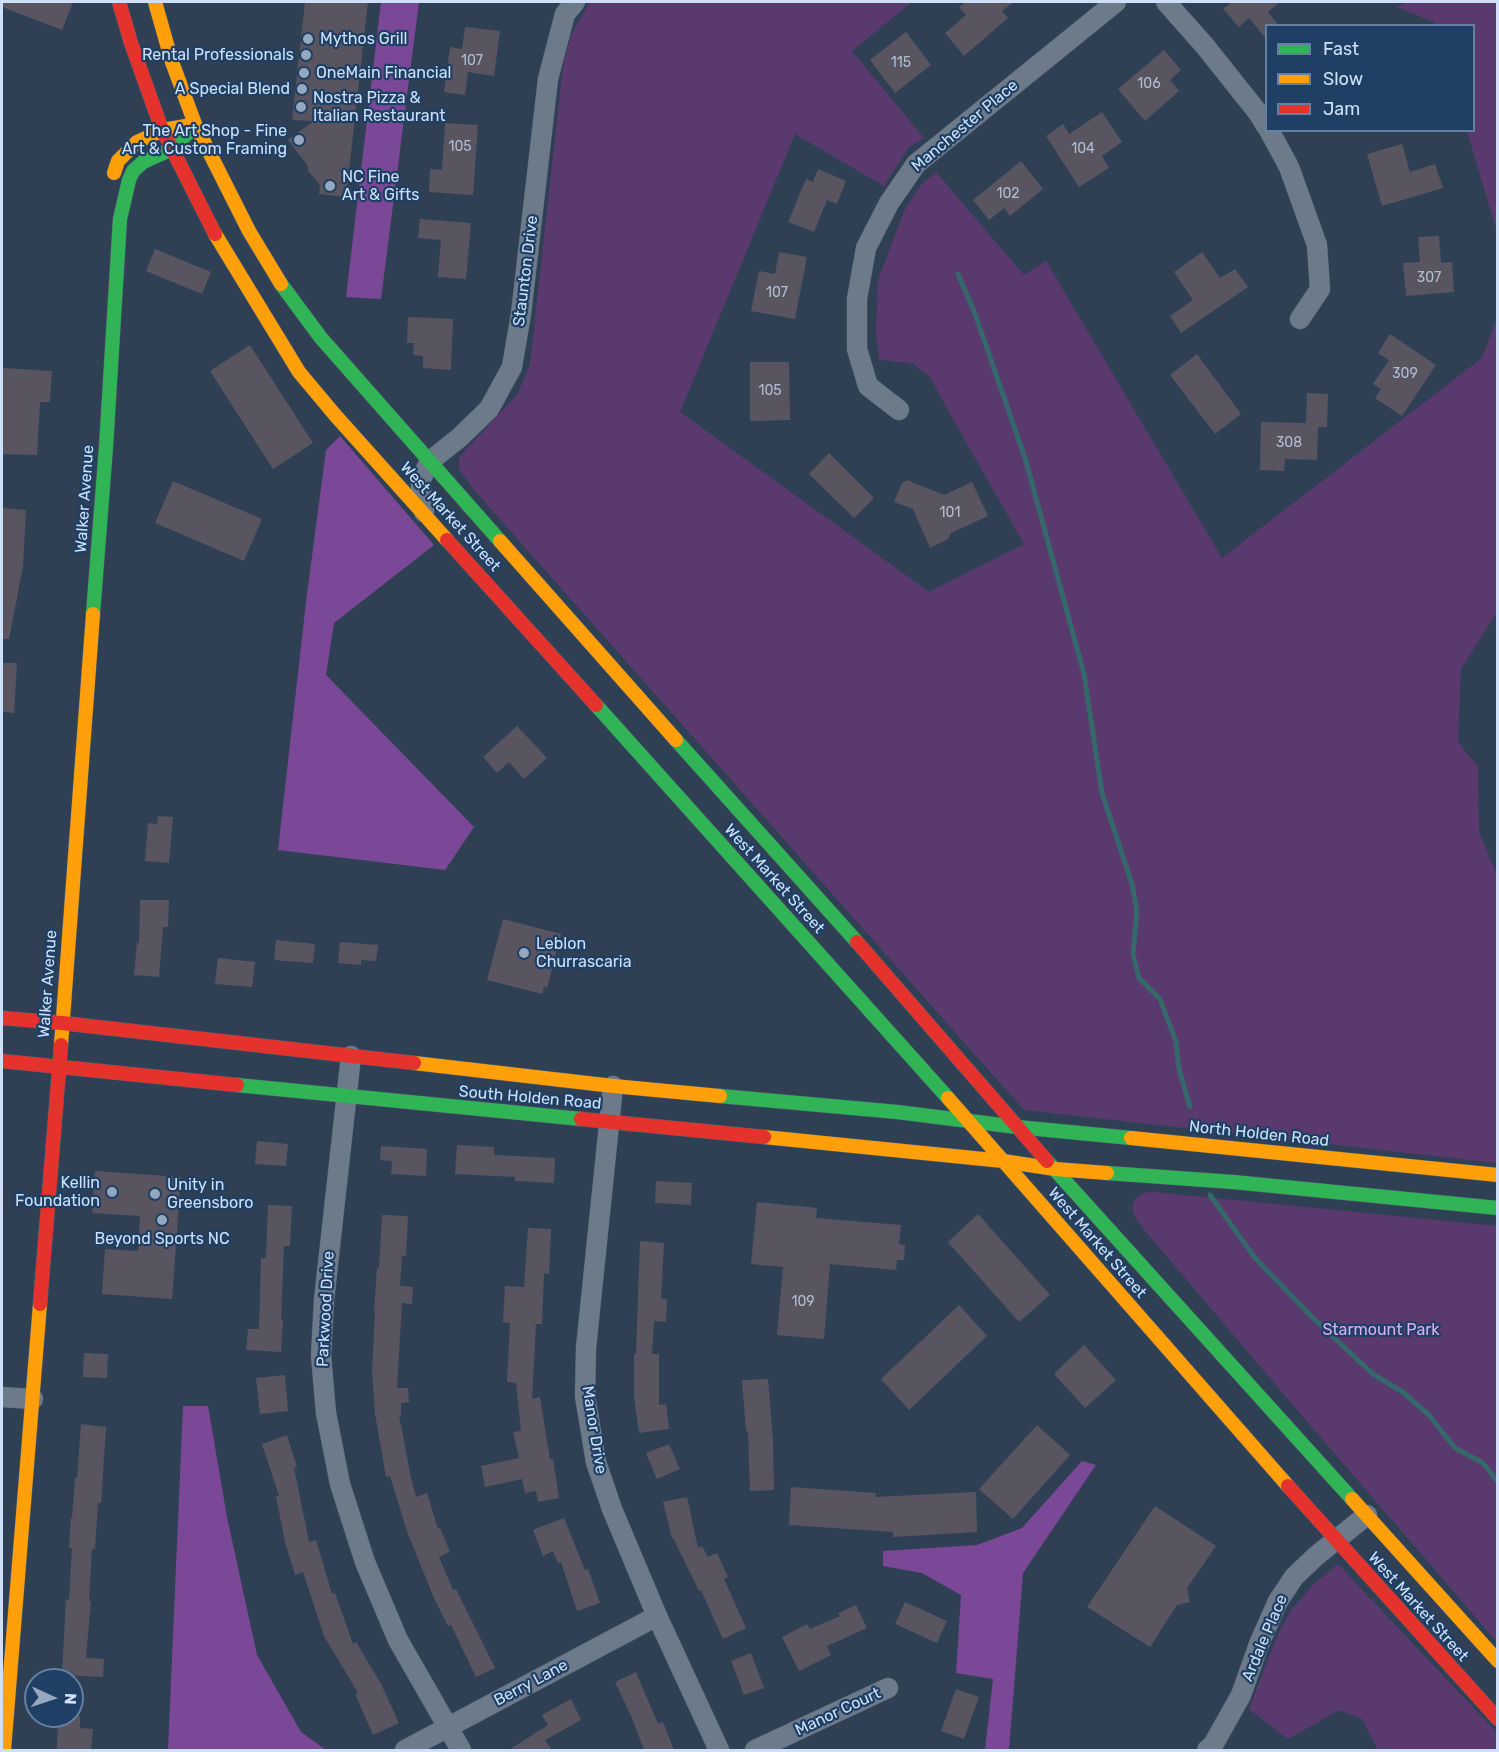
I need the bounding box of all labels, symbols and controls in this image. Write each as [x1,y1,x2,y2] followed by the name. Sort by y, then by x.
[1265,24,1475,132] legend
[320,29,407,49] place label: Mythos Grill
[301,32,315,46] marker: Mythos Grill
[1323,38,1359,60] text: Fast
[142,45,294,65] place label: Rental Professionals
[299,48,313,62] marker: Rental Professionals
[461,53,483,69] house number: 107
[891,55,911,71] house number: 115
[316,63,451,83] place label: OneMain Financial
[297,66,311,80] marker: OneMain Financial
[1323,68,1363,90] text: Slow
[908,76,1022,176] street label: Manchester Place
[1137,76,1161,92] house number: 106
[175,79,290,99] place label: A Special Blend
[295,82,309,96] marker: A Special Blend
[313,88,445,126] place label: Nostra Pizza & Italian Restaurant
[1323,98,1360,120] text: Jam
[294,100,308,114] marker: Nostra Pizza & Italian Restaurant
[122,121,287,159] place label: The Art Shop - Fine Art & Custom Framing
[292,133,306,147] marker: The Art Shop - Fine Art & Custom Framing
[448,139,472,155] house number: 105
[1071,141,1095,157] house number: 104
[342,167,419,205] place label: NC Fine Art & Gifts
[323,179,337,193] marker: NC Fine Art & Gifts
[996,186,1020,202] house number: 102
[510,214,542,328] street label: Staunton Drive
[1417,270,1441,286] house number: 307
[766,285,788,301] house number: 107
[1392,366,1418,382] house number: 309
[758,383,782,399] house number: 105
[1276,435,1302,451] house number: 308
[72,444,98,554] street label: Walker Avenue
[396,458,504,576] street label: West Market Street
[940,505,960,521] house number: 101
[720,820,828,938] street label: West Market Street
[35,929,61,1039] street label: Walker Avenue
[536,934,632,972] place label: Leblon Churrascaria
[517,946,531,960] marker: Leblon Churrascaria
[458,1082,602,1114] street label: South Holden Road
[1188,1117,1330,1151] street label: North Holden Road
[15,1173,100,1211] place label: Kellin Foundation
[167,1175,253,1213] place label: Unity in Greensboro
[1044,1184,1150,1302] street label: West Market Street
[105,1185,119,1199] marker: Kellin Foundation
[148,1187,162,1201] marker: Unity in Greensboro
[155,1213,169,1227] marker: Beyond Sports NC
[94,1229,230,1249] place label: Beyond Sports NC
[313,1250,339,1368] street label: Parkwood Drive
[791,1294,815,1310] house number: 109
[1322,1320,1440,1340] park label: Starmount Park
[578,1385,610,1475] street label: Manor Drive
[1364,1548,1472,1666] street label: West Market Street
[1238,1592,1292,1684] street label: Ardale Place
[491,1655,571,1711] street label: Berry Lane
[24,1668,84,1728] north arrow
[792,1684,884,1740] street label: Manor Court
[61,1693,80,1705] text: N

